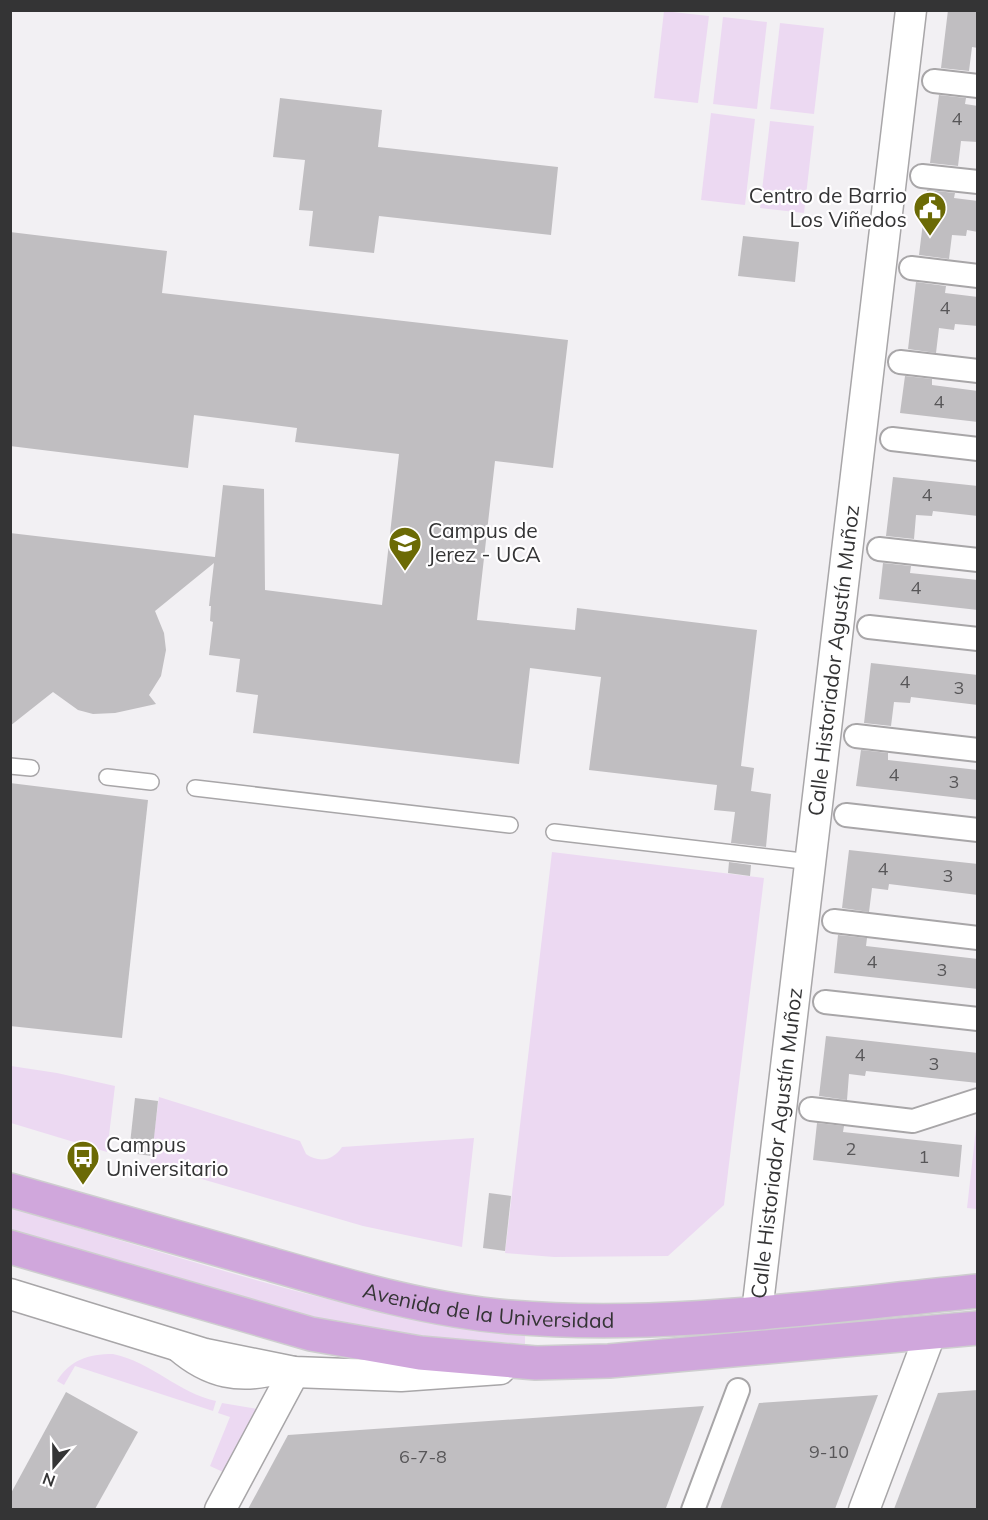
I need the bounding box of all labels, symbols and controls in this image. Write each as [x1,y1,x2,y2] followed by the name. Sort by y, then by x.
[952,107,963,130] house number: 4
[749,182,907,232] place label: Centro de Barrio Los Viñedos
[912,190,948,237] public building icon: Centro de Barrio Los Viñedos
[940,296,951,319] house number: 4
[934,390,945,413] house number: 4
[922,483,933,506] house number: 4
[802,503,864,817] street label: Calle Historiador Agustín Muñoz
[428,517,541,567] place label: Campus de Jerez - UCA
[387,525,423,572] school or university icon: Campus de Jerez - UCA
[911,576,922,599] house number: 4
[900,670,911,693] house number: 4
[954,676,964,699] house number: 3
[889,763,900,786] house number: 4
[949,770,959,793] house number: 3
[878,857,889,880] house number: 4
[943,864,953,887] house number: 3
[867,950,878,973] house number: 4
[937,958,947,981] house number: 3
[745,986,807,1300] street label: Calle Historiador Agustín Muñoz
[855,1043,866,1066] house number: 4
[929,1052,939,1075] house number: 3
[106,1131,229,1181] place label: Campus Universitario
[846,1137,856,1160] house number: 2
[65,1139,101,1186] bus stop icon: Campus Universitario
[919,1145,929,1168] house number: 1
[360,1277,614,1333] street label: Avenida de la Universidad
[24,1436,84,1496] north arrow
[809,1440,849,1463] house number: 9-10
[399,1445,447,1468] house number: 6-7-8
[40,1469,58,1492] text: N

